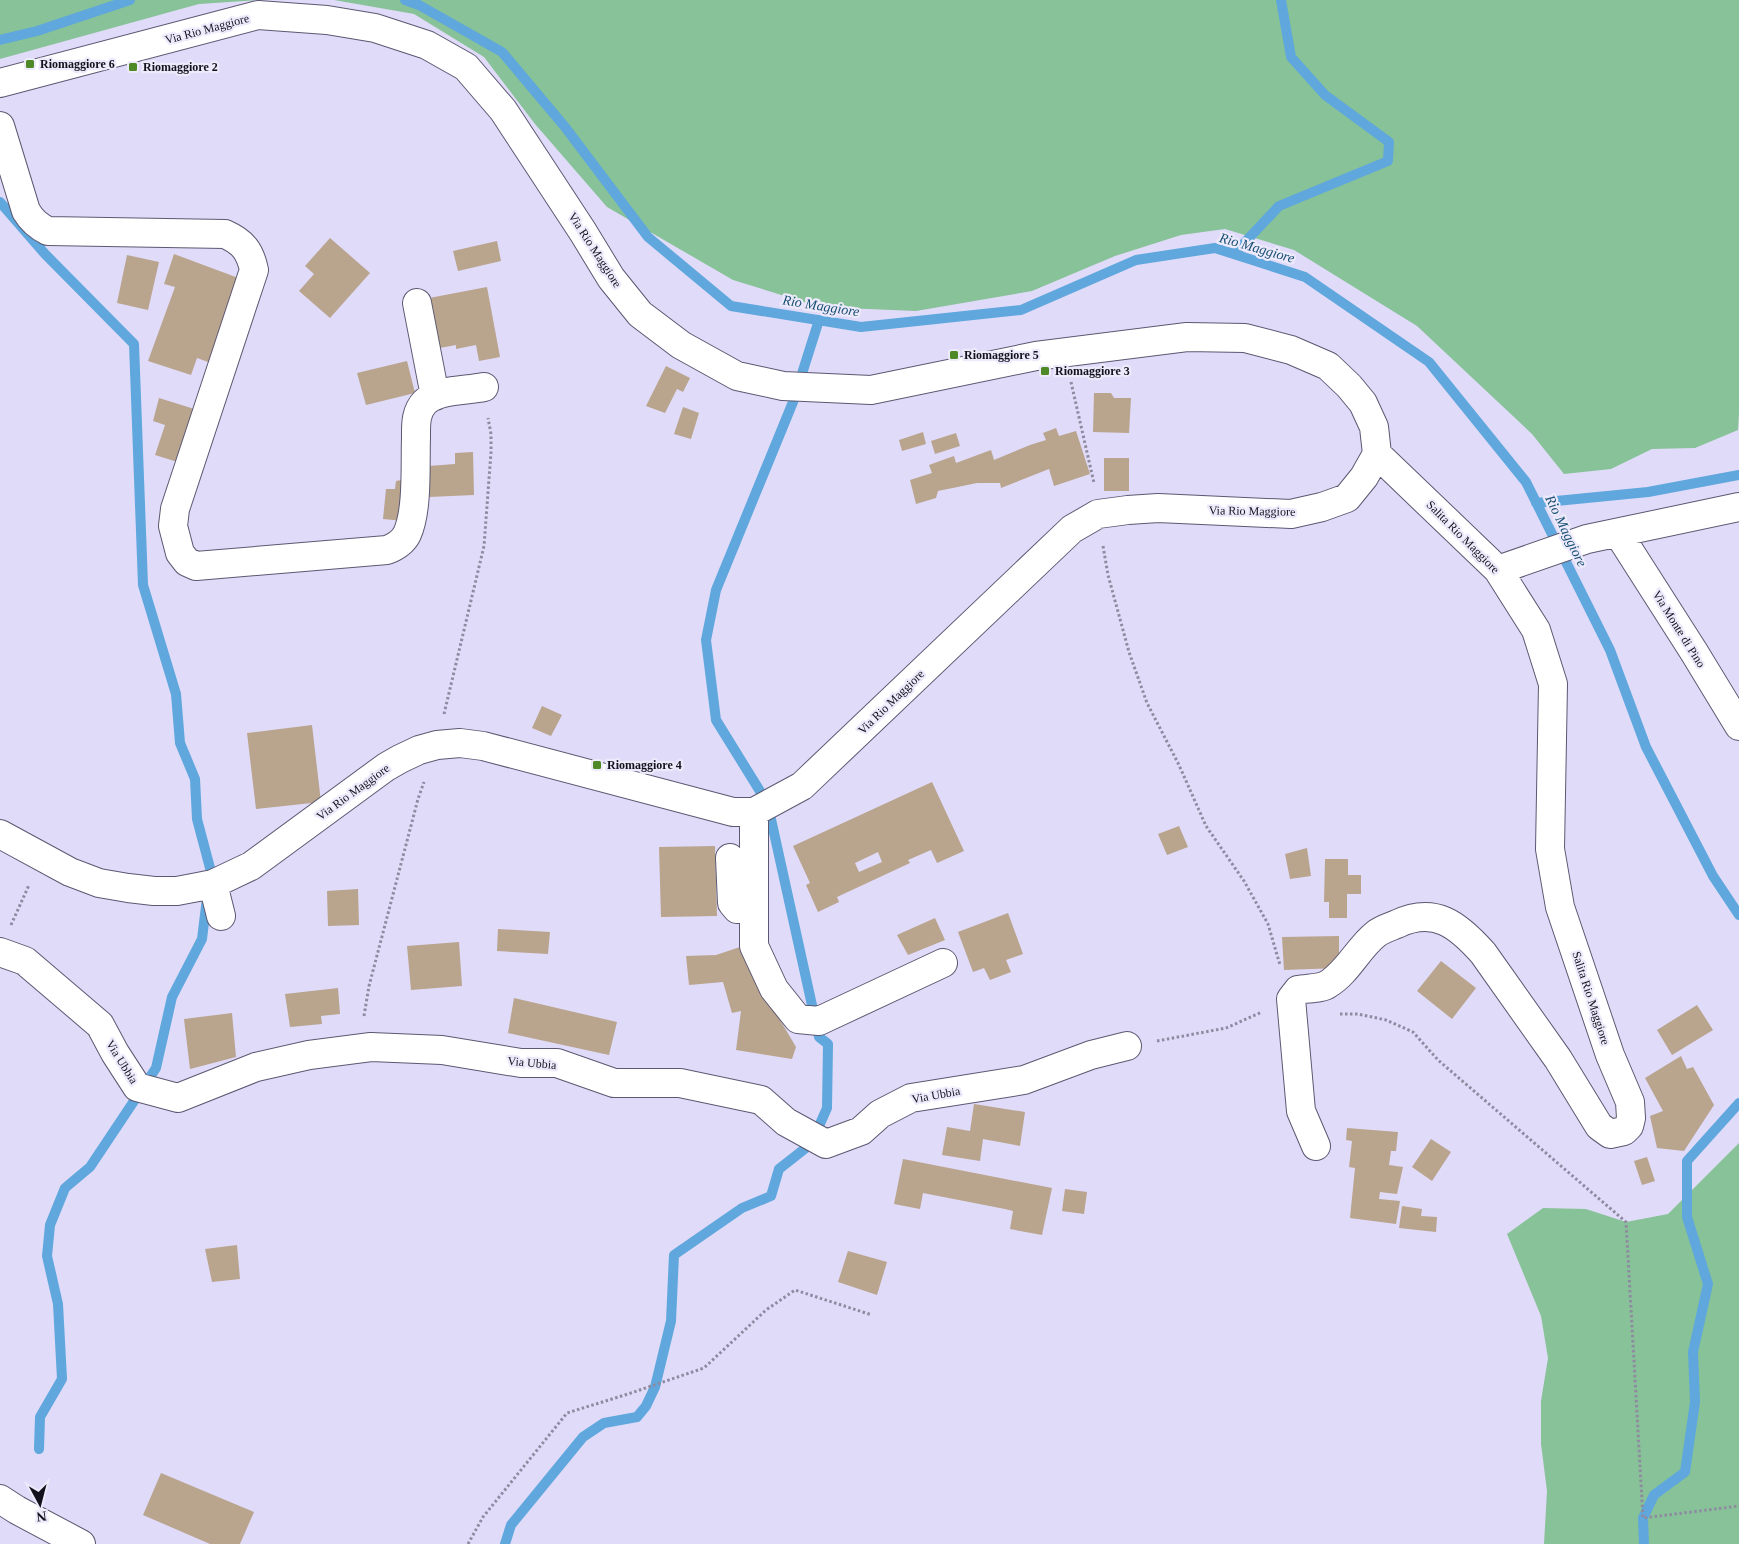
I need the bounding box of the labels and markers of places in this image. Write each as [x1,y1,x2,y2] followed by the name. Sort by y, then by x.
[40,57,115,71] place label: Riomaggiore 6
[24,58,36,70] marker: Riomaggiore 6
[143,60,218,74] place label: Riomaggiore 2
[127,61,139,73] marker: Riomaggiore 2
[964,348,1039,362] place label: Riomaggiore 5
[948,349,960,361] marker: Riomaggiore 5
[1055,364,1130,378] place label: Riomaggiore 3
[1039,365,1051,377] marker: Riomaggiore 3
[607,758,682,772] place label: Riomaggiore 4
[591,759,603,771] marker: Riomaggiore 4

